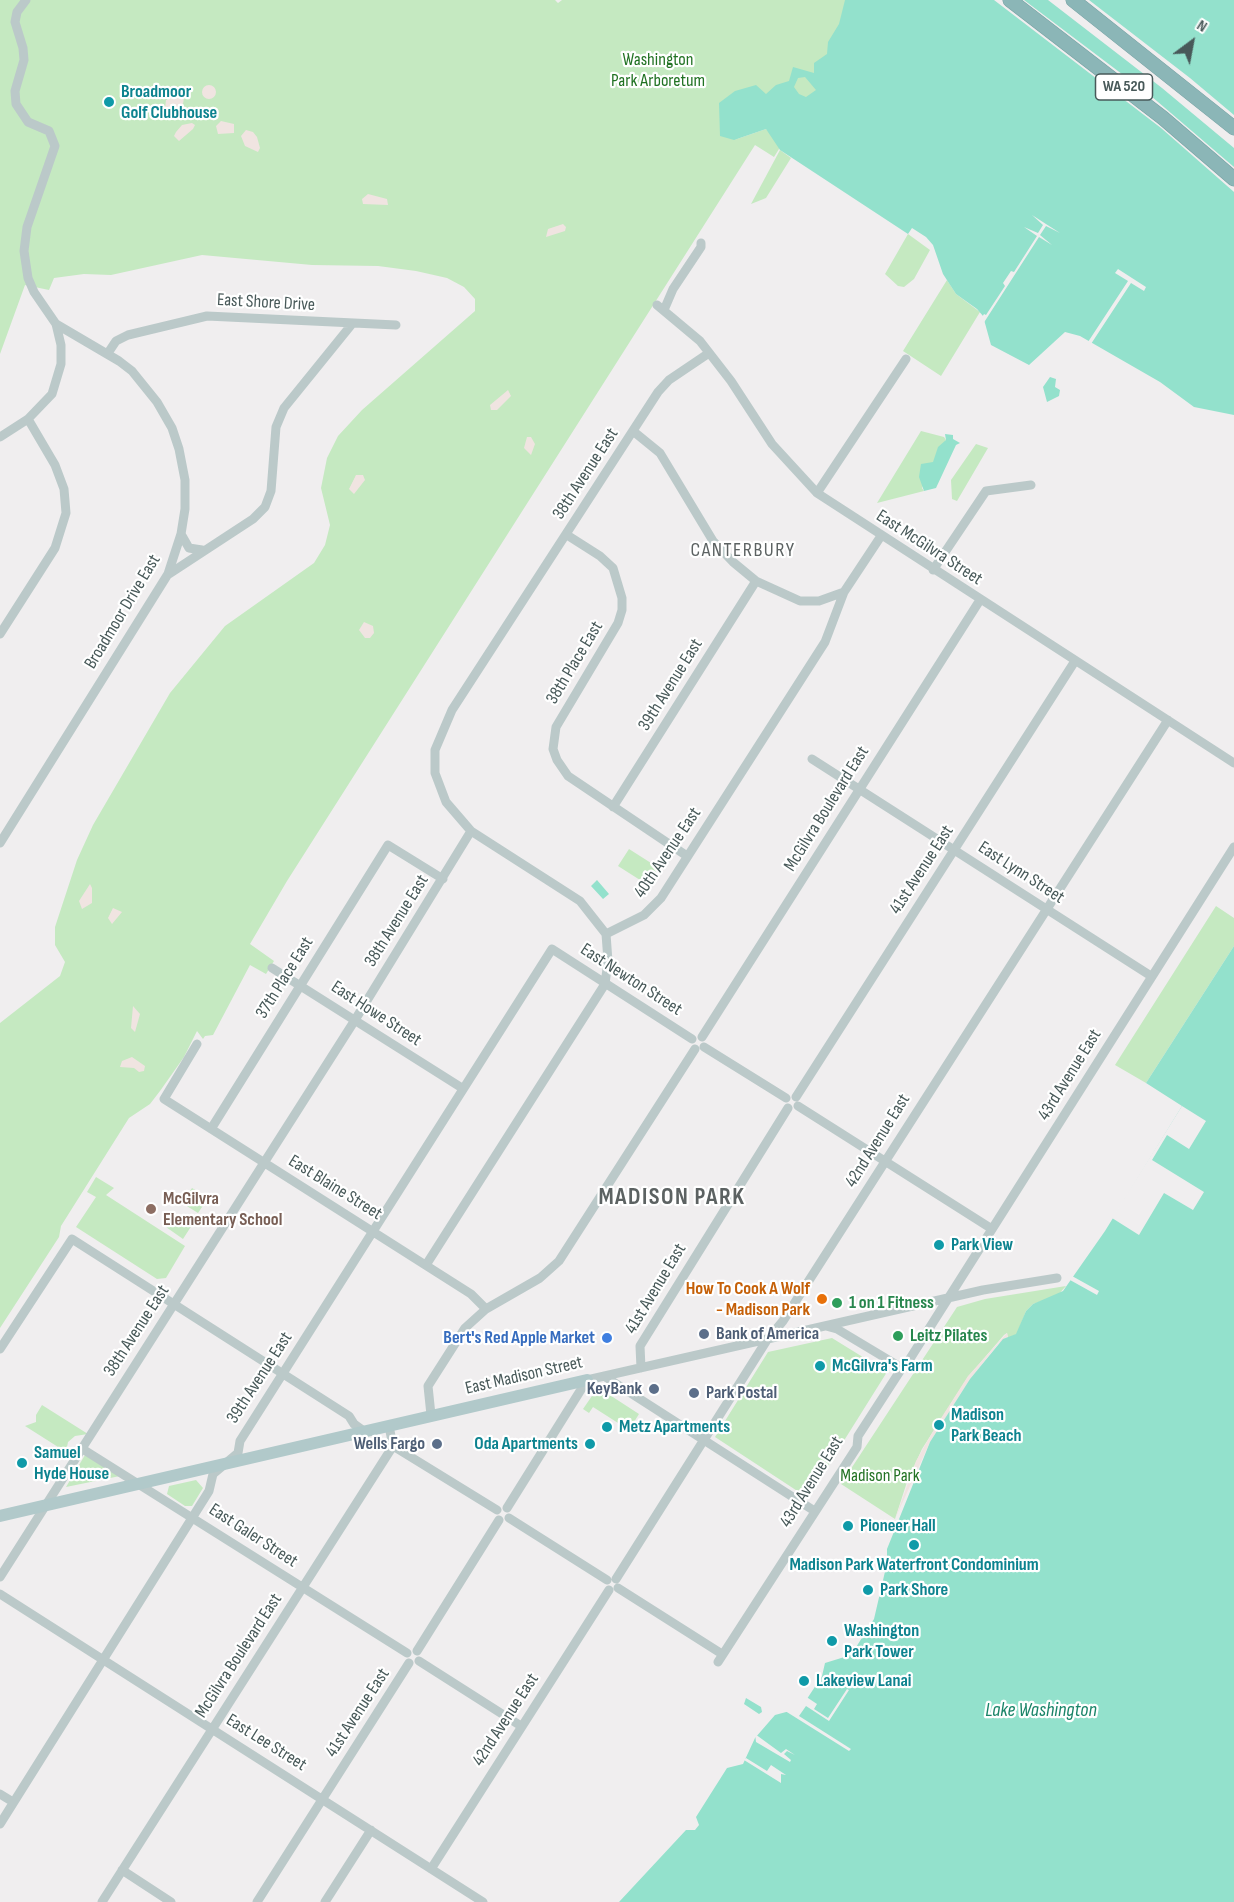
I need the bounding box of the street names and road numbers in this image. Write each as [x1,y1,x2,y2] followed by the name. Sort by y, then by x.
[1096,74,1152,100] road number: WA 520
[216,290,316,316] street label: East Shore Drive
[549,424,623,524] street label: 38th Avenue East
[872,506,986,590] street label: East McGilvra Street
[80,551,166,673] street label: Broadmoor Drive East
[542,618,608,708] street label: 38th Place East
[634,635,708,735] street label: 39th Avenue East
[780,742,874,876] street label: McGilvra Boulevard East
[630,804,706,902] street label: 40th Avenue East
[885,822,959,918] street label: 41st Avenue East
[974,837,1068,909] street label: East Lynn Street
[360,871,434,971] street label: 38th Avenue East
[251,933,319,1023] street label: 37th Place East
[576,939,686,1021] street label: East Newton Street
[327,977,425,1051] street label: East Howe Street
[1033,1025,1107,1125] street label: 43rd Avenue East
[841,1090,915,1192] street label: 42nd Avenue East
[284,1151,386,1225] street label: East Blaine Street
[621,1240,691,1338] street label: 41st Avenue East
[100,1281,174,1381] street label: 38th Avenue East
[222,1328,298,1428] street label: 39th Avenue East
[463,1352,585,1400] street label: East Madison Street
[775,1432,849,1532] street label: 43rd Avenue East
[205,1499,301,1573] street label: East Galer Street
[191,1590,287,1722] street label: McGilvra Boulevard East
[321,1665,395,1761] street label: 41st Avenue East
[468,1670,544,1770] street label: 42nd Avenue East
[222,1710,310,1776] street label: East Lee Street

